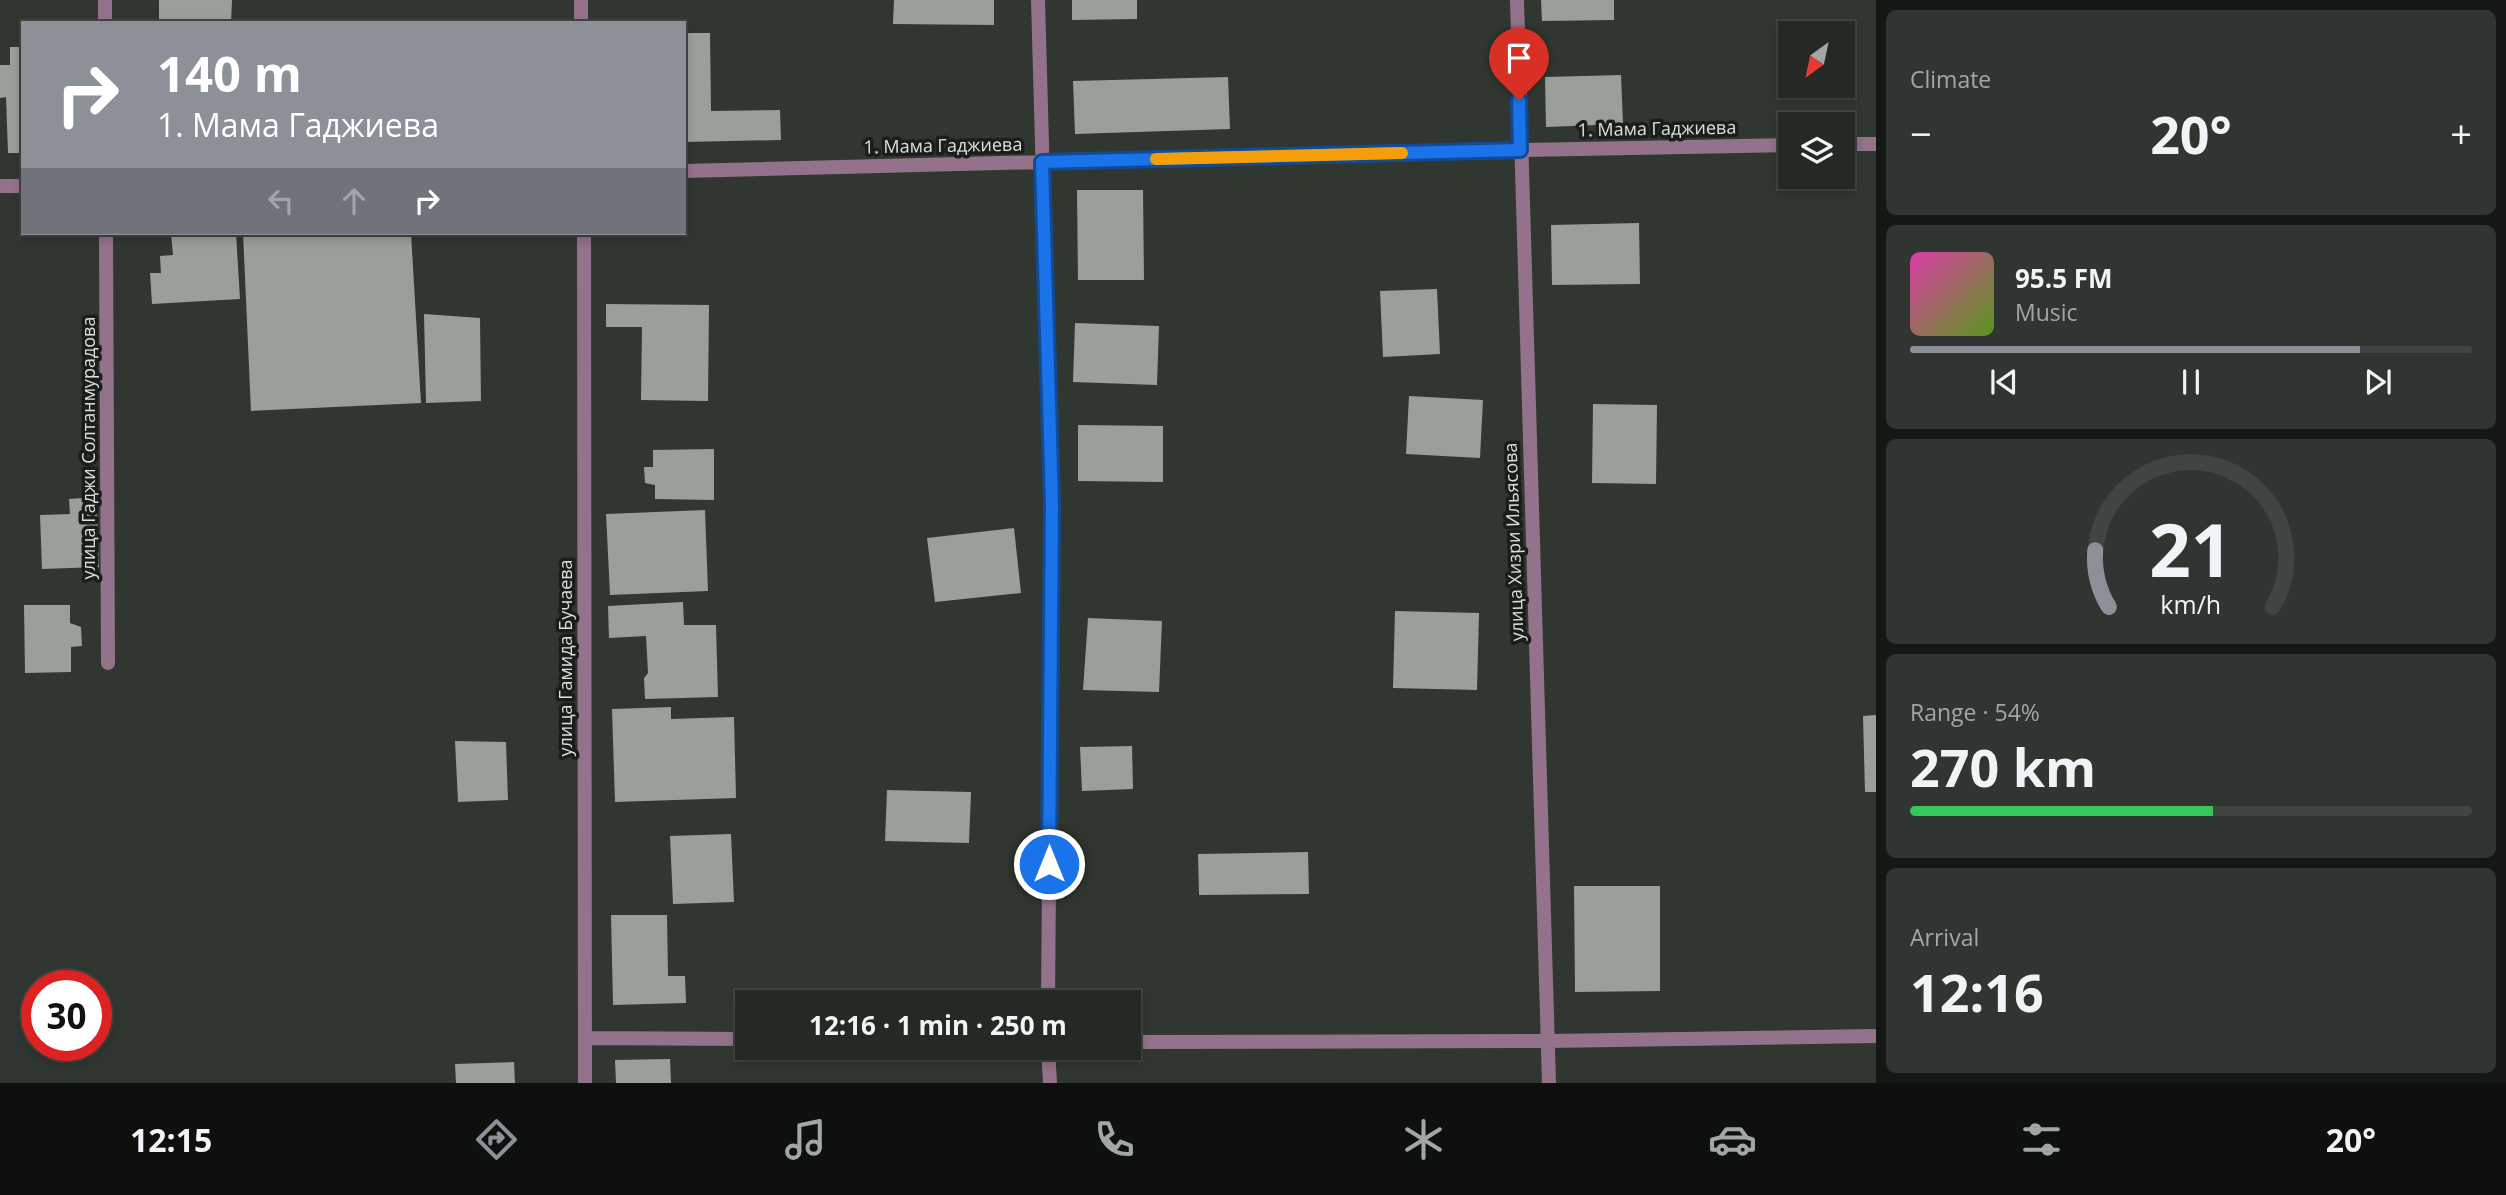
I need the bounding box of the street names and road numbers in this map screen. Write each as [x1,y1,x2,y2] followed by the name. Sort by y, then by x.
[1578,115,1736,141] street label: 1. Мама Гаджиева
[864,132,1022,158] street label: 1. Мама Гаджиева
[76,317,100,579] street label: улица Гаджи Солтанмурадова
[1498,442,1528,642] street label: улица Хизри Ильясова
[553,559,577,757] street label: улица Гамида Бучаева

